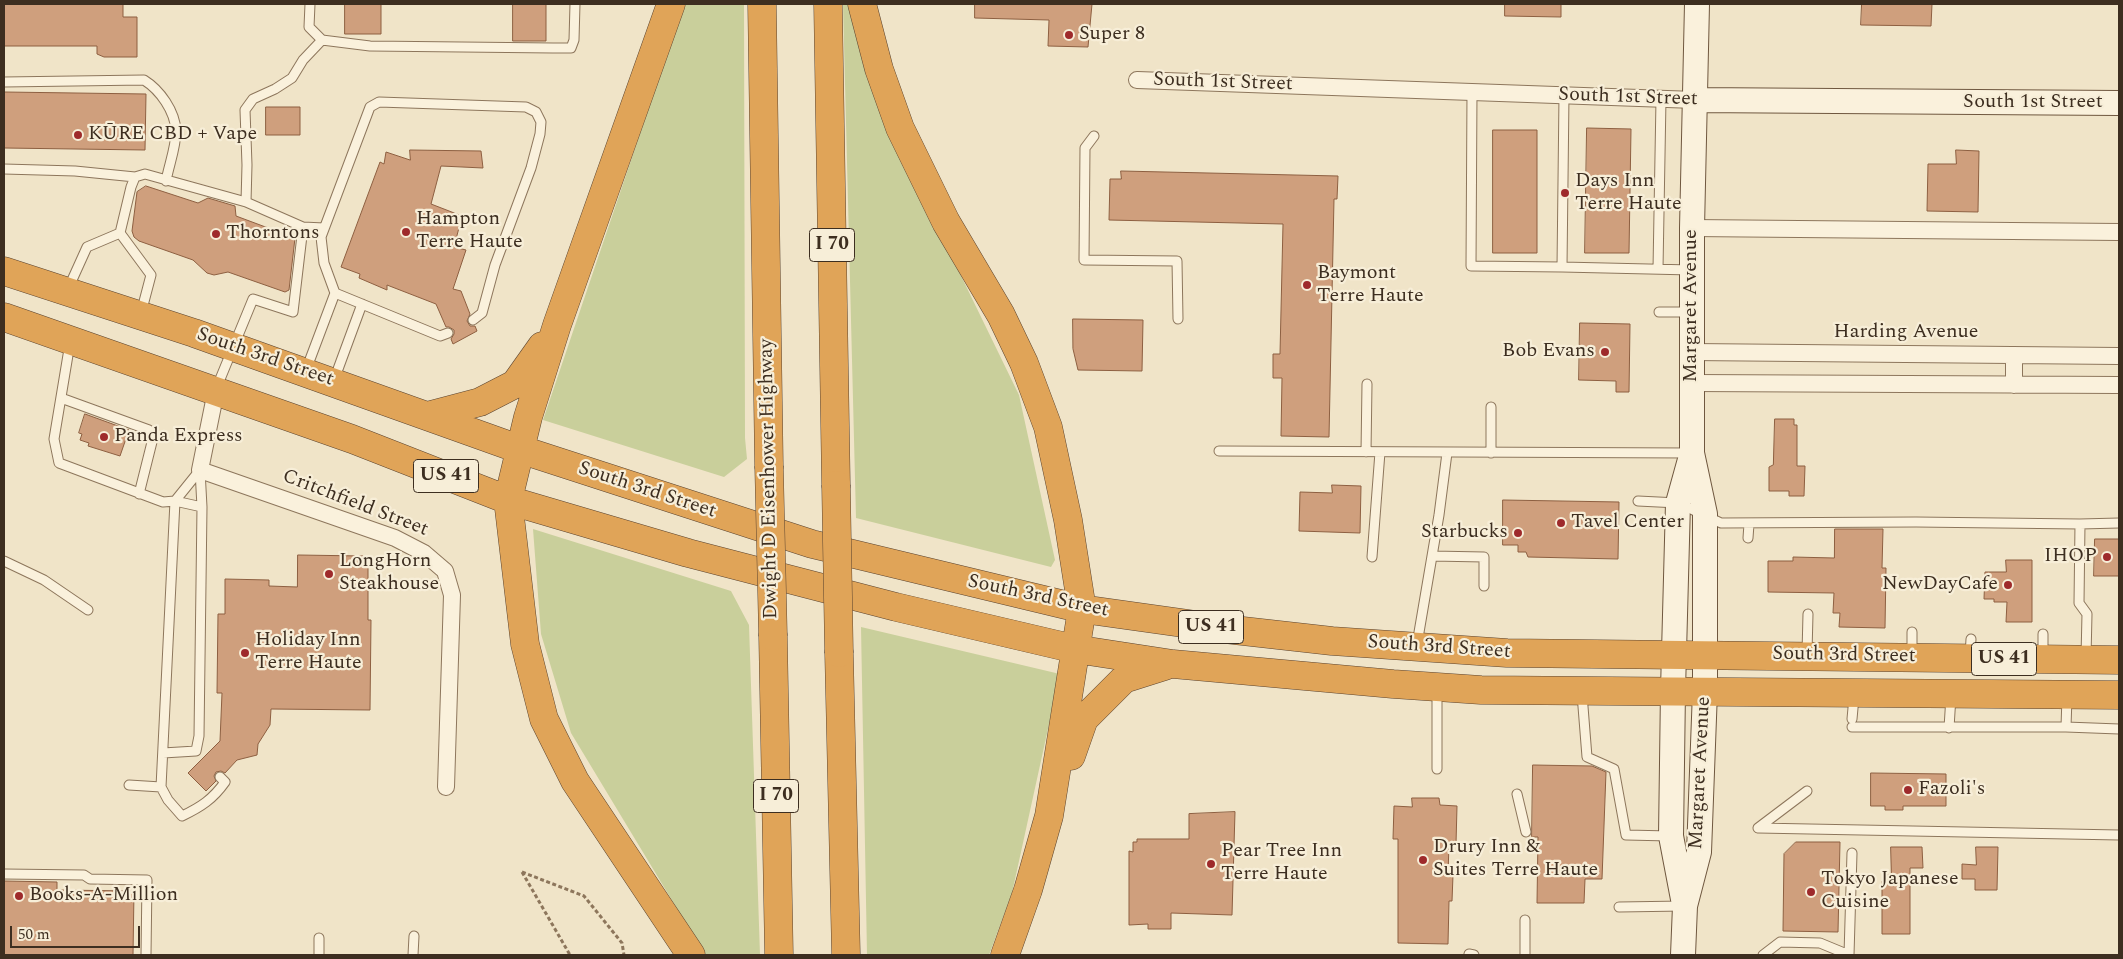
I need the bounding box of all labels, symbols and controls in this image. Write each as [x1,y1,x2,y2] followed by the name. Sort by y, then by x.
[1079,23,1145,47] place label: Super 8
[1063,29,1075,41] marker: Super 8
[1153,69,1293,97] street label: South 1st Street
[1558,84,1698,112] street label: South 1st Street
[1963,91,2103,115] street label: South 1st Street
[88,123,257,147] place label: KŪRE CBD + Vape
[72,129,84,141] marker: KŪRE CBD + Vape
[1575,170,1682,217] place label: Days Inn Terre Haute
[1559,187,1571,199] marker: Days Inn Terre Haute
[416,208,523,255] place label: Hampton Terre Haute
[226,222,320,246] place label: Thorntons
[400,226,412,238] marker: Hampton Terre Haute
[210,228,222,240] marker: Thorntons
[810,228,854,262] road number: I 70
[1680,229,1704,383] street label: Margaret Avenue
[1317,262,1424,309] place label: Baymont Terre Haute
[1301,279,1313,291] marker: Baymont Terre Haute
[1834,321,1978,345] street label: Harding Avenue
[193,323,337,393] street label: South 3rd Street
[756,339,784,619] street label: Dwight D Eisenhower Highway
[1502,340,1595,364] place label: Bob Evans
[1599,346,1611,358] marker: Bob Evans
[114,425,243,449] place label: Panda Express
[98,431,110,443] marker: Panda Express
[575,457,719,525] street label: South 3rd Street
[414,460,478,492] road number: US 41
[279,465,431,543] street label: Critchfield Street
[1571,511,1684,535] place label: Tavel Center
[1555,517,1567,529] marker: Tavel Center
[1421,521,1508,545] place label: Starbucks
[1512,527,1524,539] marker: Starbucks
[2044,545,2097,569] place label: IHOP
[339,550,439,597] place label: LongHorn Steakhouse
[2101,551,2113,563] marker: IHOP
[323,568,335,580] marker: LongHorn Steakhouse
[965,570,1111,624] street label: South 3rd Street
[1882,573,1998,597] place label: NewDayCafe
[2002,579,2014,591] marker: NewDayCafe
[1178,610,1244,644] road number: US 41
[255,629,362,676] place label: Holiday Inn Terre Haute
[1367,631,1511,665] street label: South 3rd Street
[1972,642,2036,676] road number: US 41
[1772,643,1916,669] street label: South 3rd Street
[239,647,251,659] marker: Holiday Inn Terre Haute
[1685,696,1717,850] street label: Margaret Avenue
[1918,778,1985,802] place label: Fazoli's
[754,779,798,812] road number: I 70
[1902,784,1914,796] marker: Fazoli's
[1433,836,1598,883] place label: Drury Inn & Suites Terre Haute
[1221,840,1342,887] place label: Pear Tree Inn Terre Haute
[1417,854,1429,866] marker: Drury Inn & Suites Terre Haute
[1205,858,1217,870] marker: Pear Tree Inn Terre Haute
[1821,868,1959,915] place label: Tokyo Japanese Cuisine
[29,884,178,908] place label: Books-A-Million
[1805,886,1817,898] marker: Tokyo Japanese Cuisine
[13,890,25,902] marker: Books-A-Million
[12,916,142,948] scale bar
[18,923,50,946] text: 50 m

